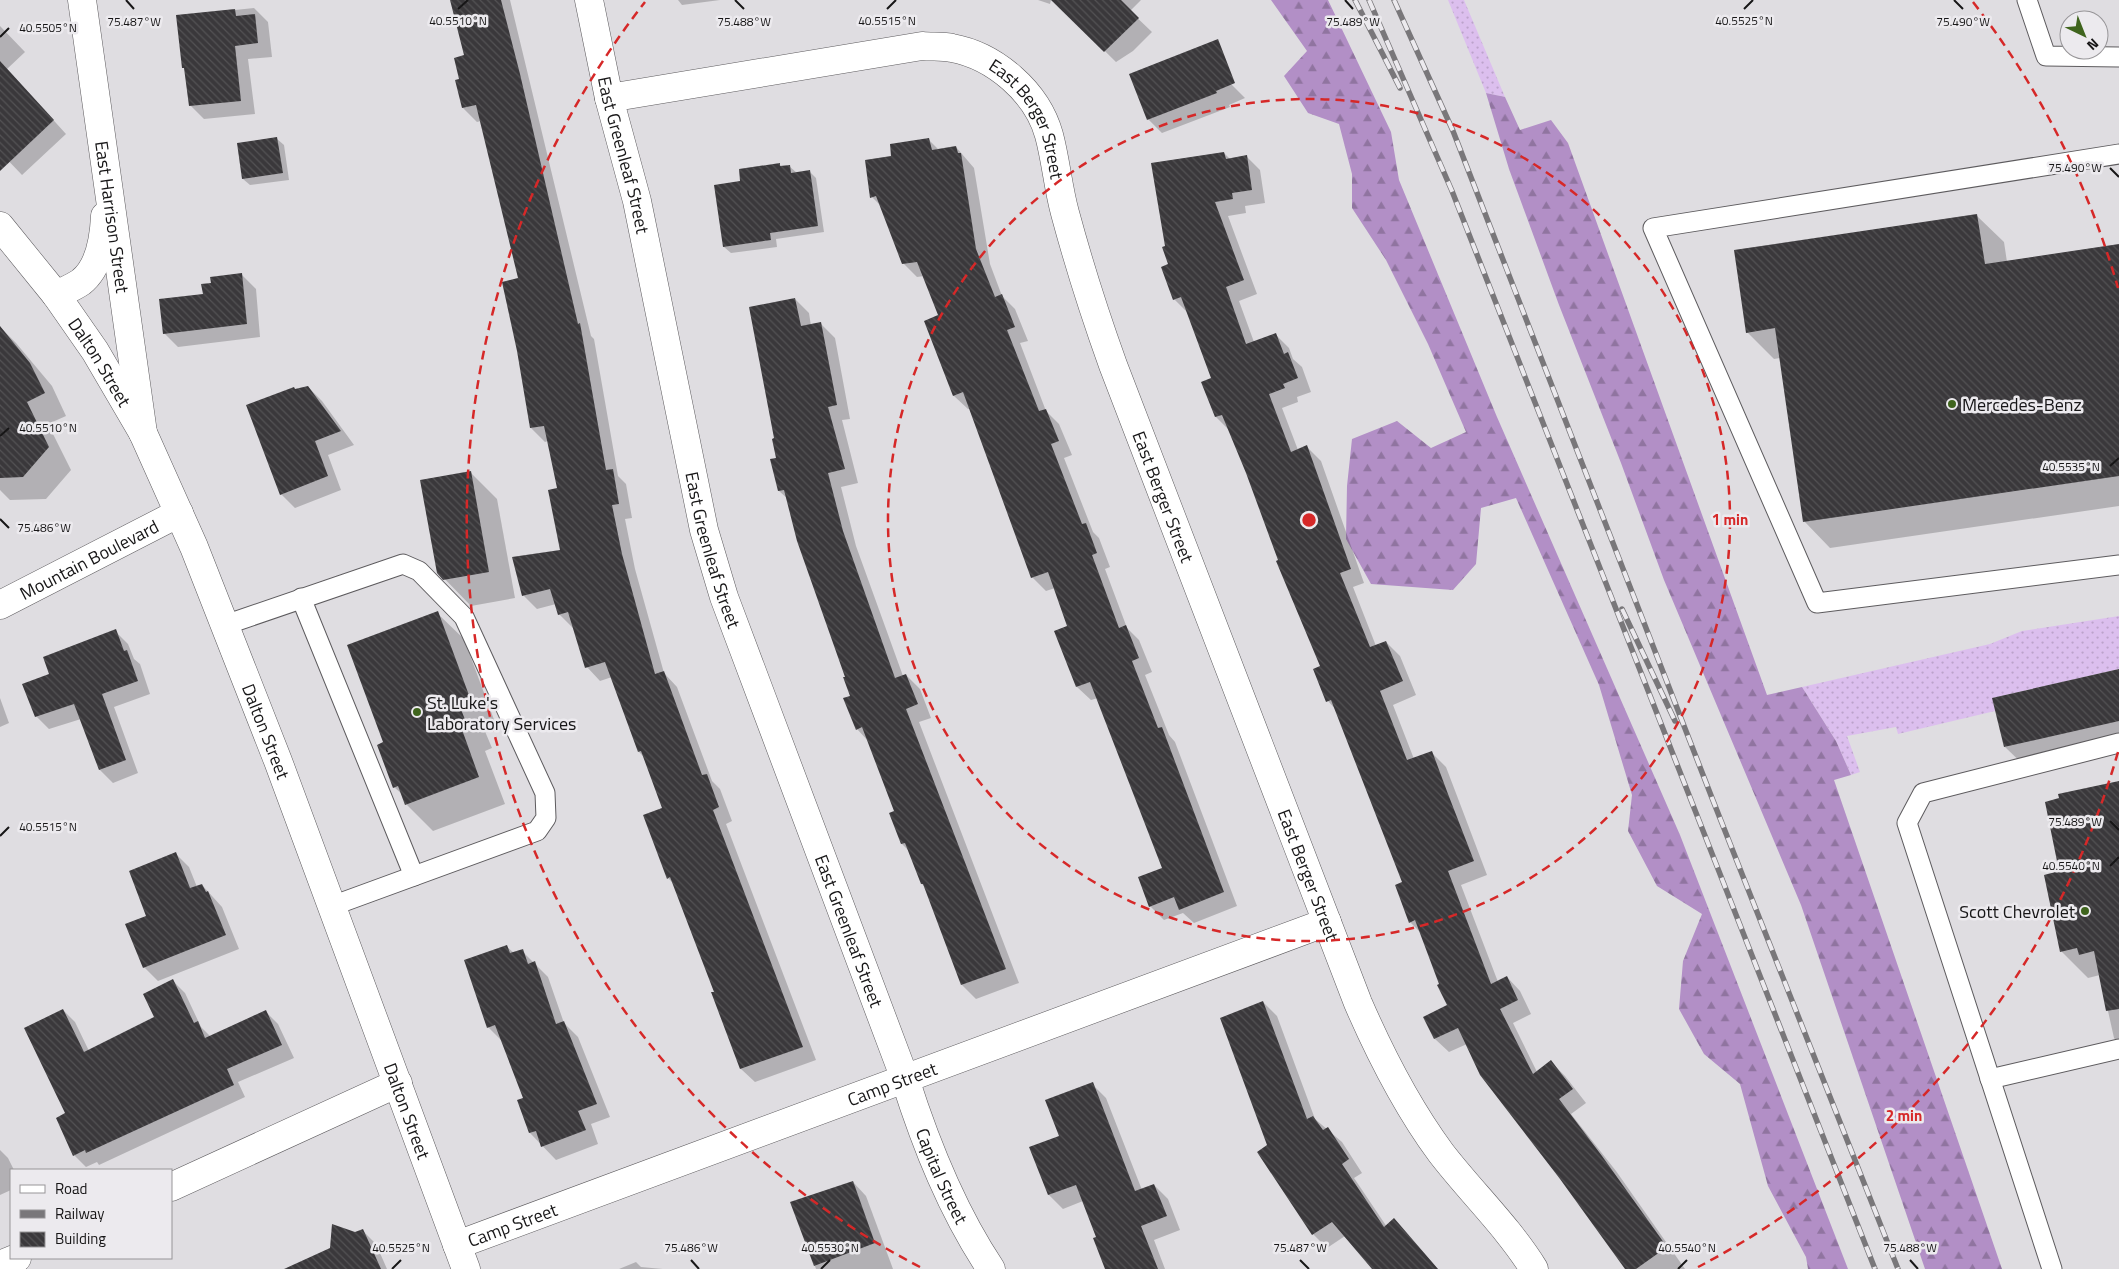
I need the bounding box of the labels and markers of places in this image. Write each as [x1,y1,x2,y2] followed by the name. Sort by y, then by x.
[1962,391,2082,418] place label: Mercedes-Benz
[1946,398,1958,410] marker: Mercedes-Benz
[1300,511,1318,529] centre of rings
[427,689,576,737] place label: St. Luke's Laboratory Services
[411,706,423,718] marker: St. Luke's Laboratory Services
[1959,898,2076,925] place label: Scott Chevrolet
[2079,905,2091,917] marker: Scott Chevrolet

